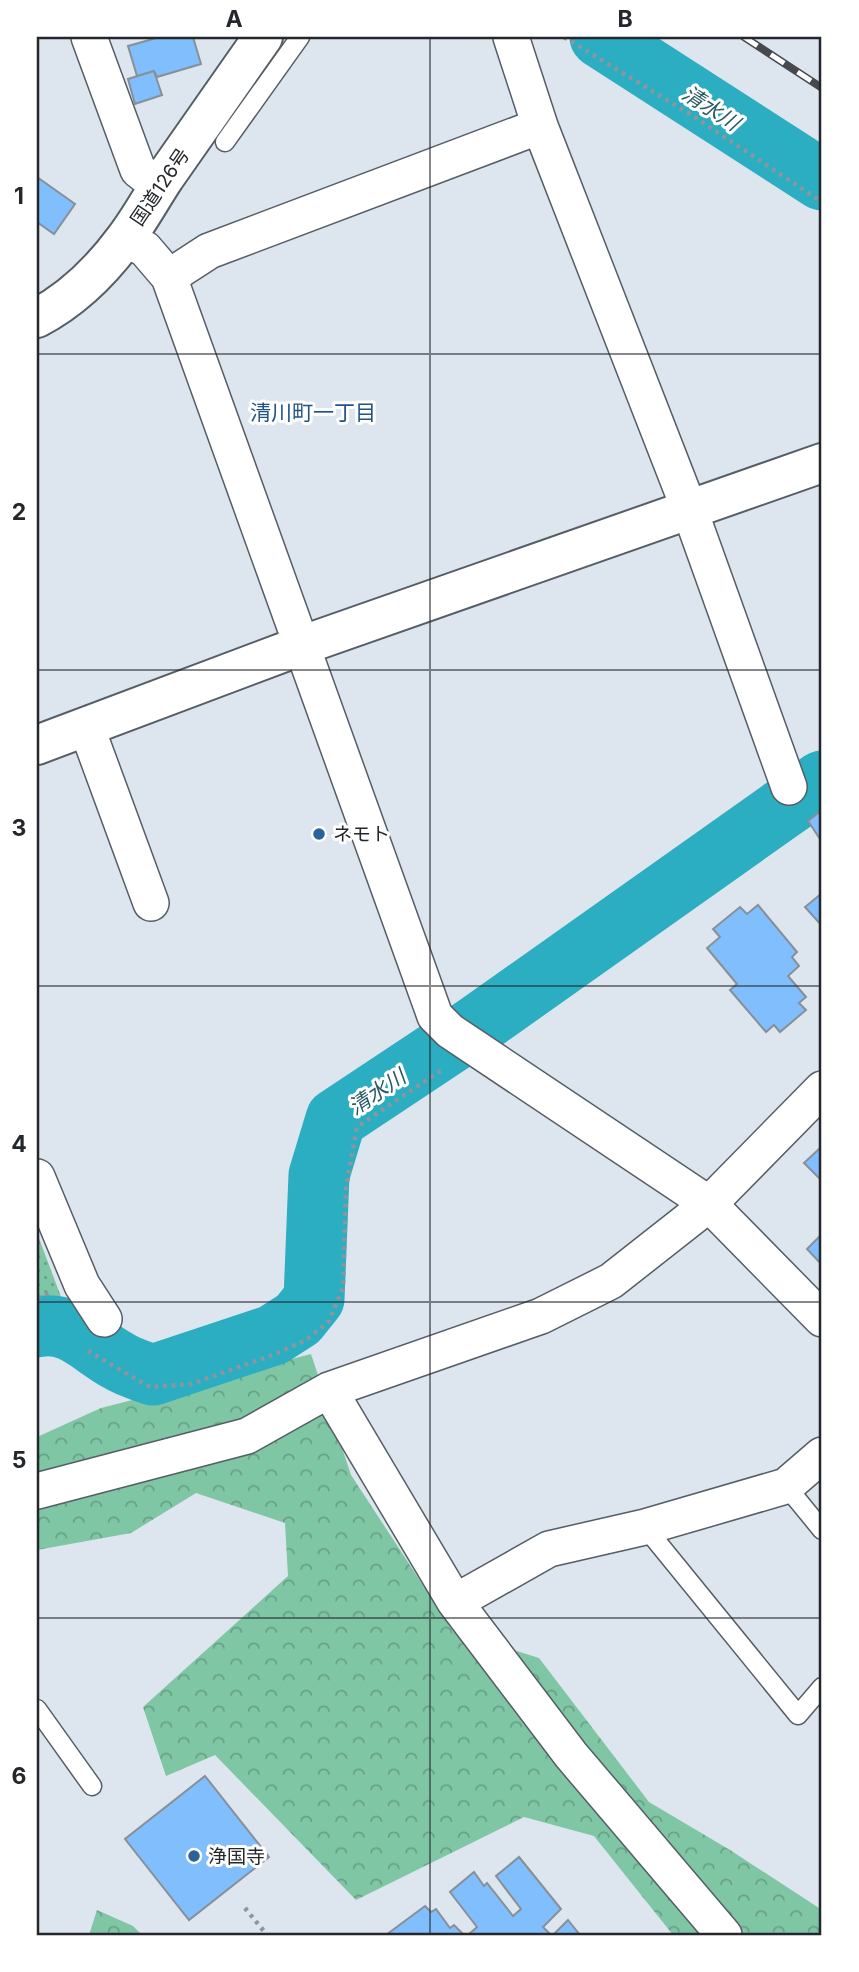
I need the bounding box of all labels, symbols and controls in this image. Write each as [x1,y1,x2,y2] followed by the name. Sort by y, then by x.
[225,5,243,33] text: A
[617,5,633,33] text: B
[678,80,746,137] water label: 清水川
[126,144,194,230] street label: 国道126号
[14,182,24,210] text: 1
[250,400,376,425] district label: 清川町一丁目
[12,498,26,526] text: 2
[12,814,26,842] text: 3
[333,823,390,846] place label: ネモト
[311,826,327,842] marker: ネモト
[344,1063,412,1120] water label: 清水川
[11,1130,27,1158] text: 4
[12,1446,26,1474] text: 5
[12,1762,26,1790] text: 6
[208,1845,265,1868] place label: 浄国寺
[186,1848,202,1864] marker: 浄国寺

